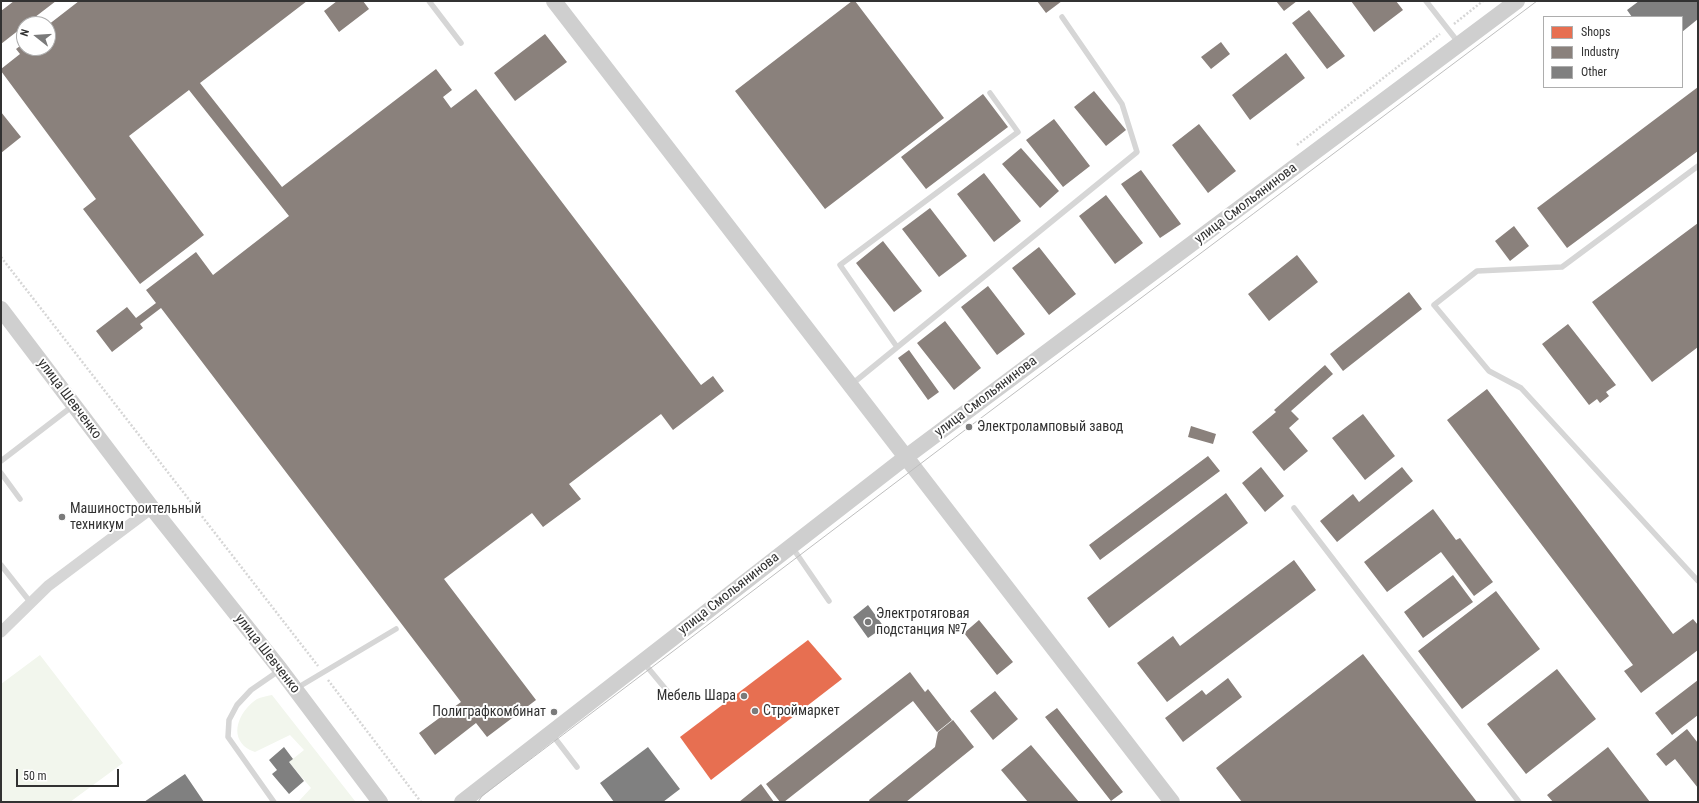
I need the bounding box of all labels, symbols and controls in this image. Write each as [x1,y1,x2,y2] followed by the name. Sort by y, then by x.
[16,16,56,56] north arrow
[1543,16,1683,88] legend
[1581,25,1610,39] text: Shops
[18,28,32,38] text: N
[1581,45,1619,59] text: Industry
[1581,65,1607,79] text: Other
[1192,160,1300,248] street label: улица Смольянинова
[932,353,1040,441] street label: улица Смольянинова
[33,356,105,442] street label: улица Шевченко
[977,419,1123,435] place label: Электроламповый завод
[964,422,974,432] marker: Электроламповый завод
[70,501,201,534] place label: Машиностроительный техникум
[57,512,67,522] marker: Машиностроительный техникум
[675,549,783,639] street label: улица Смольянинова
[876,606,970,638] place label: Электротяговая подстанция №7
[231,611,303,697] street label: улица Шевченко
[863,617,873,627] marker: Электротяговая подстанция №7
[657,688,736,704] place label: Мебель Шара
[739,691,749,701] marker: Мебель Шара
[763,703,840,719] place label: Строймаркет
[432,704,546,720] place label: Полиграфкомбинат
[750,706,760,716] marker: Строймаркет
[549,707,559,717] marker: Полиграфкомбинат
[18,761,121,787] scale bar
[23,769,47,783] text: 50 m

